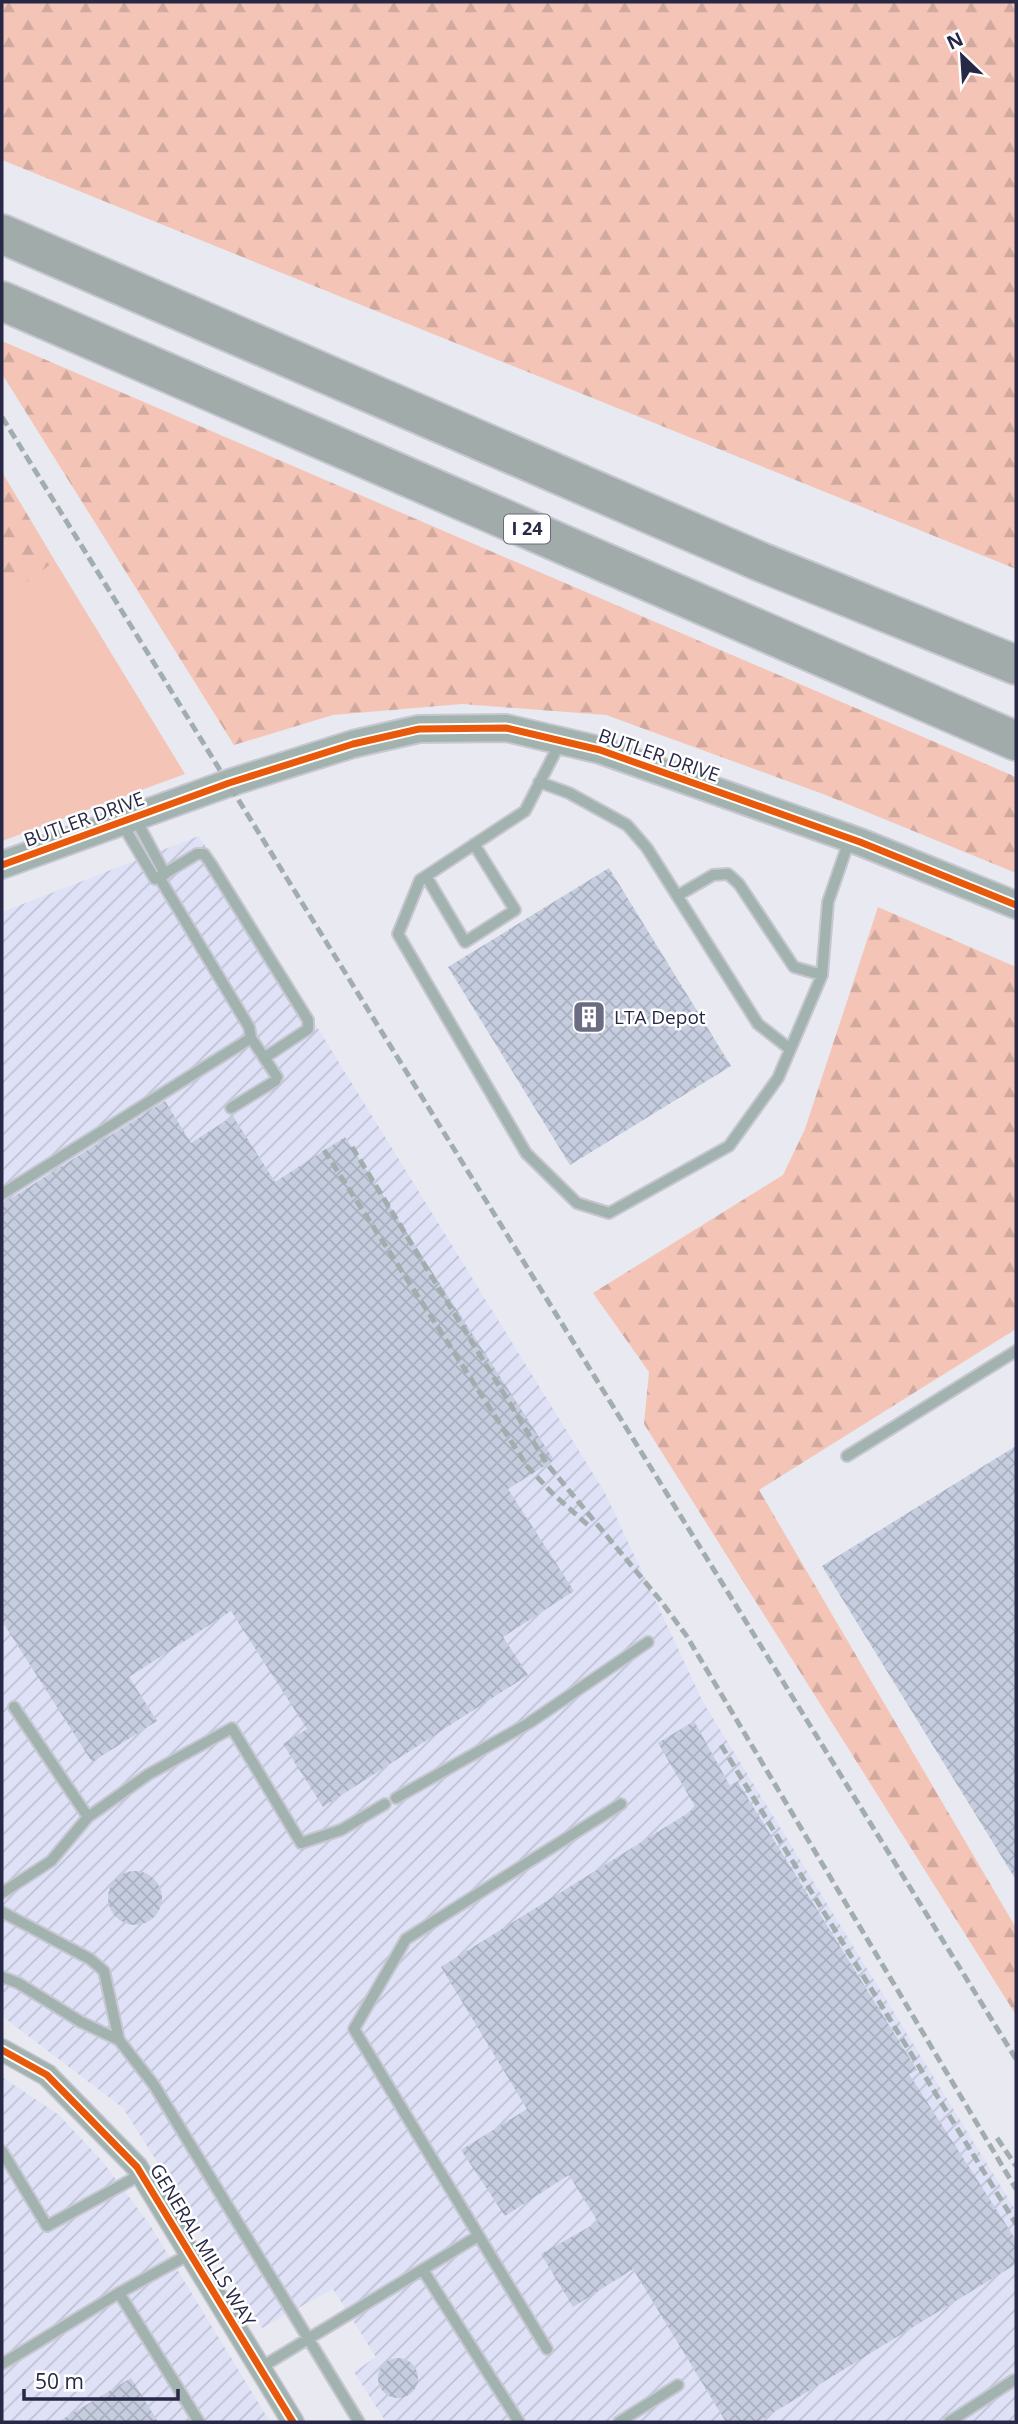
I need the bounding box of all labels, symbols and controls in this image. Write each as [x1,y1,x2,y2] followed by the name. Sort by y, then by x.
[927,21,997,91] north arrow
[942,26,967,56] text: N
[504,514,550,544] road number: I 24
[595,722,723,788] street label: BUTLER DRIVE
[20,785,148,853] street label: BUTLER DRIVE
[570,998,608,1036] building icon: LTA Depot
[614,1004,706,1030] place label: LTA Depot
[144,2159,262,2332] street label: GENERAL MILLS WAY
[24,2358,178,2402] scale bar
[35,2367,84,2395] text: 50 m

